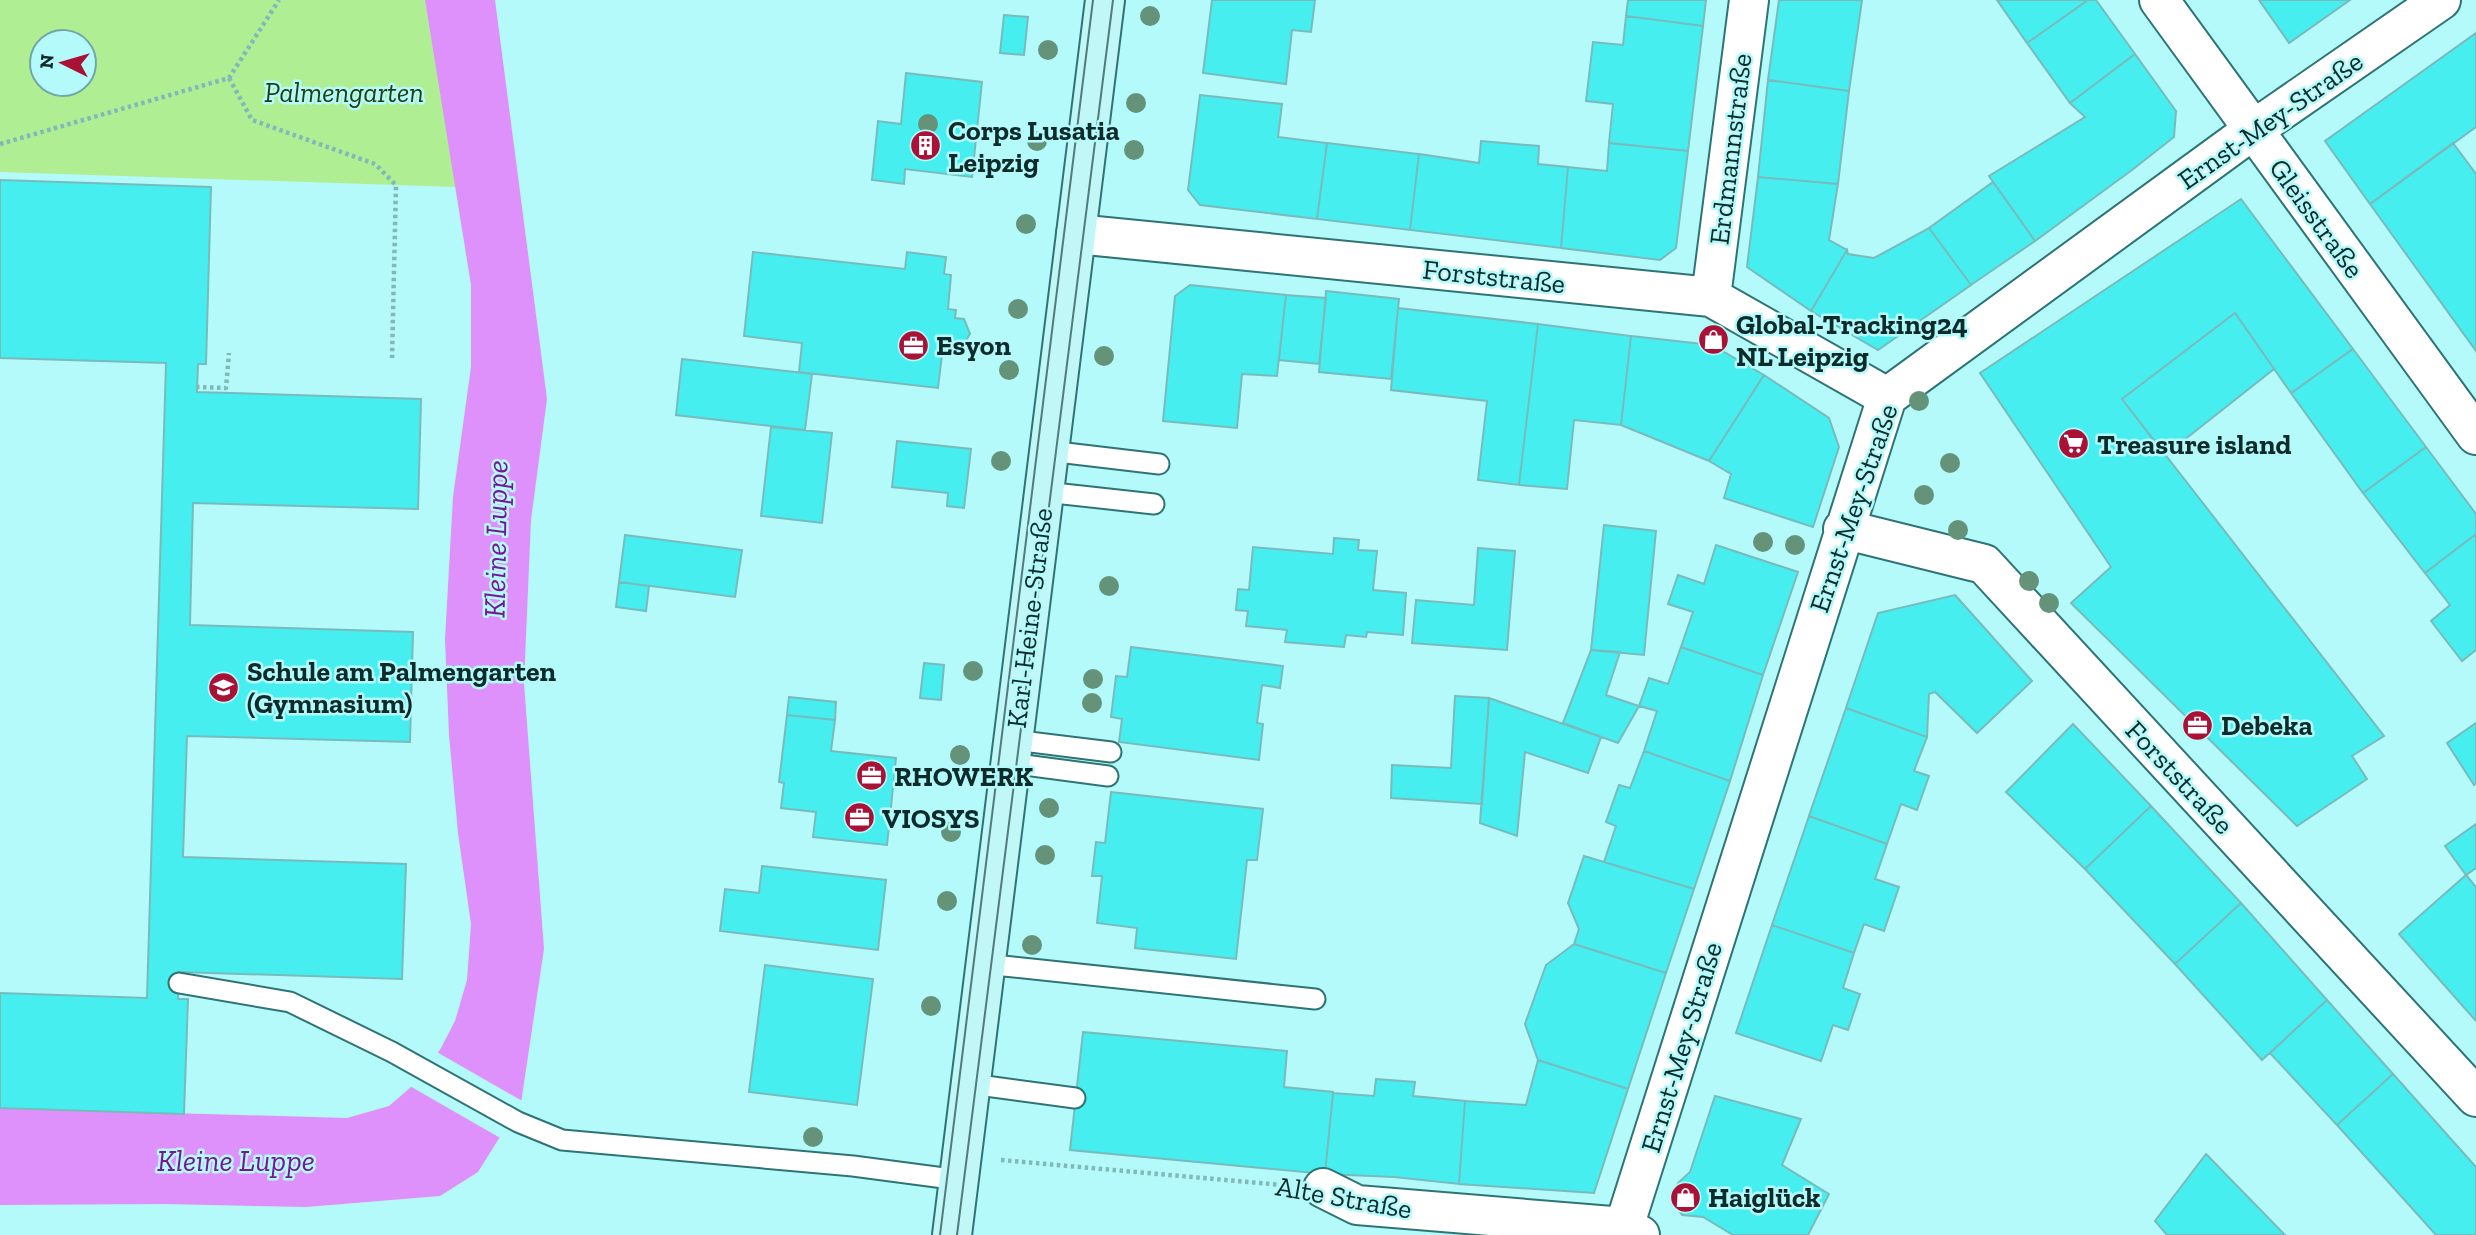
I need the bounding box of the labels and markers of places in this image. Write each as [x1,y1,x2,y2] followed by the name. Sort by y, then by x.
[948,114,1120,179] place label: Corps Lusatia Leipzig
[908,129,942,163] building icon: Corps Lusatia Leipzig
[1736,308,1968,373] place label: Global-Tracking24 NL Leipzig
[1696,323,1730,357] shop icon: Global-Tracking24 NL Leipzig
[896,328,930,362] office icon: Esyon
[936,329,1011,362] place label: Esyon
[2057,427,2091,461] supermarket icon: Treasure island
[2097,428,2292,461] place label: Treasure island
[247,655,557,720] place label: Schule am Palmengarten (Gymnasium)
[207,670,241,704] school or university icon: Schule am Palmengarten (Gymnasium)
[2181,708,2215,742] office icon: Debeka
[2221,709,2313,742] place label: Debeka
[854,759,888,793] office icon: RHOWERK
[894,760,1033,793] place label: RHOWERK
[842,801,876,835] office icon: VIOSYS
[882,802,980,835] place label: VIOSYS
[1668,1180,1702,1214] shop icon: Haiglück
[1708,1181,1821,1214] place label: Haiglück

